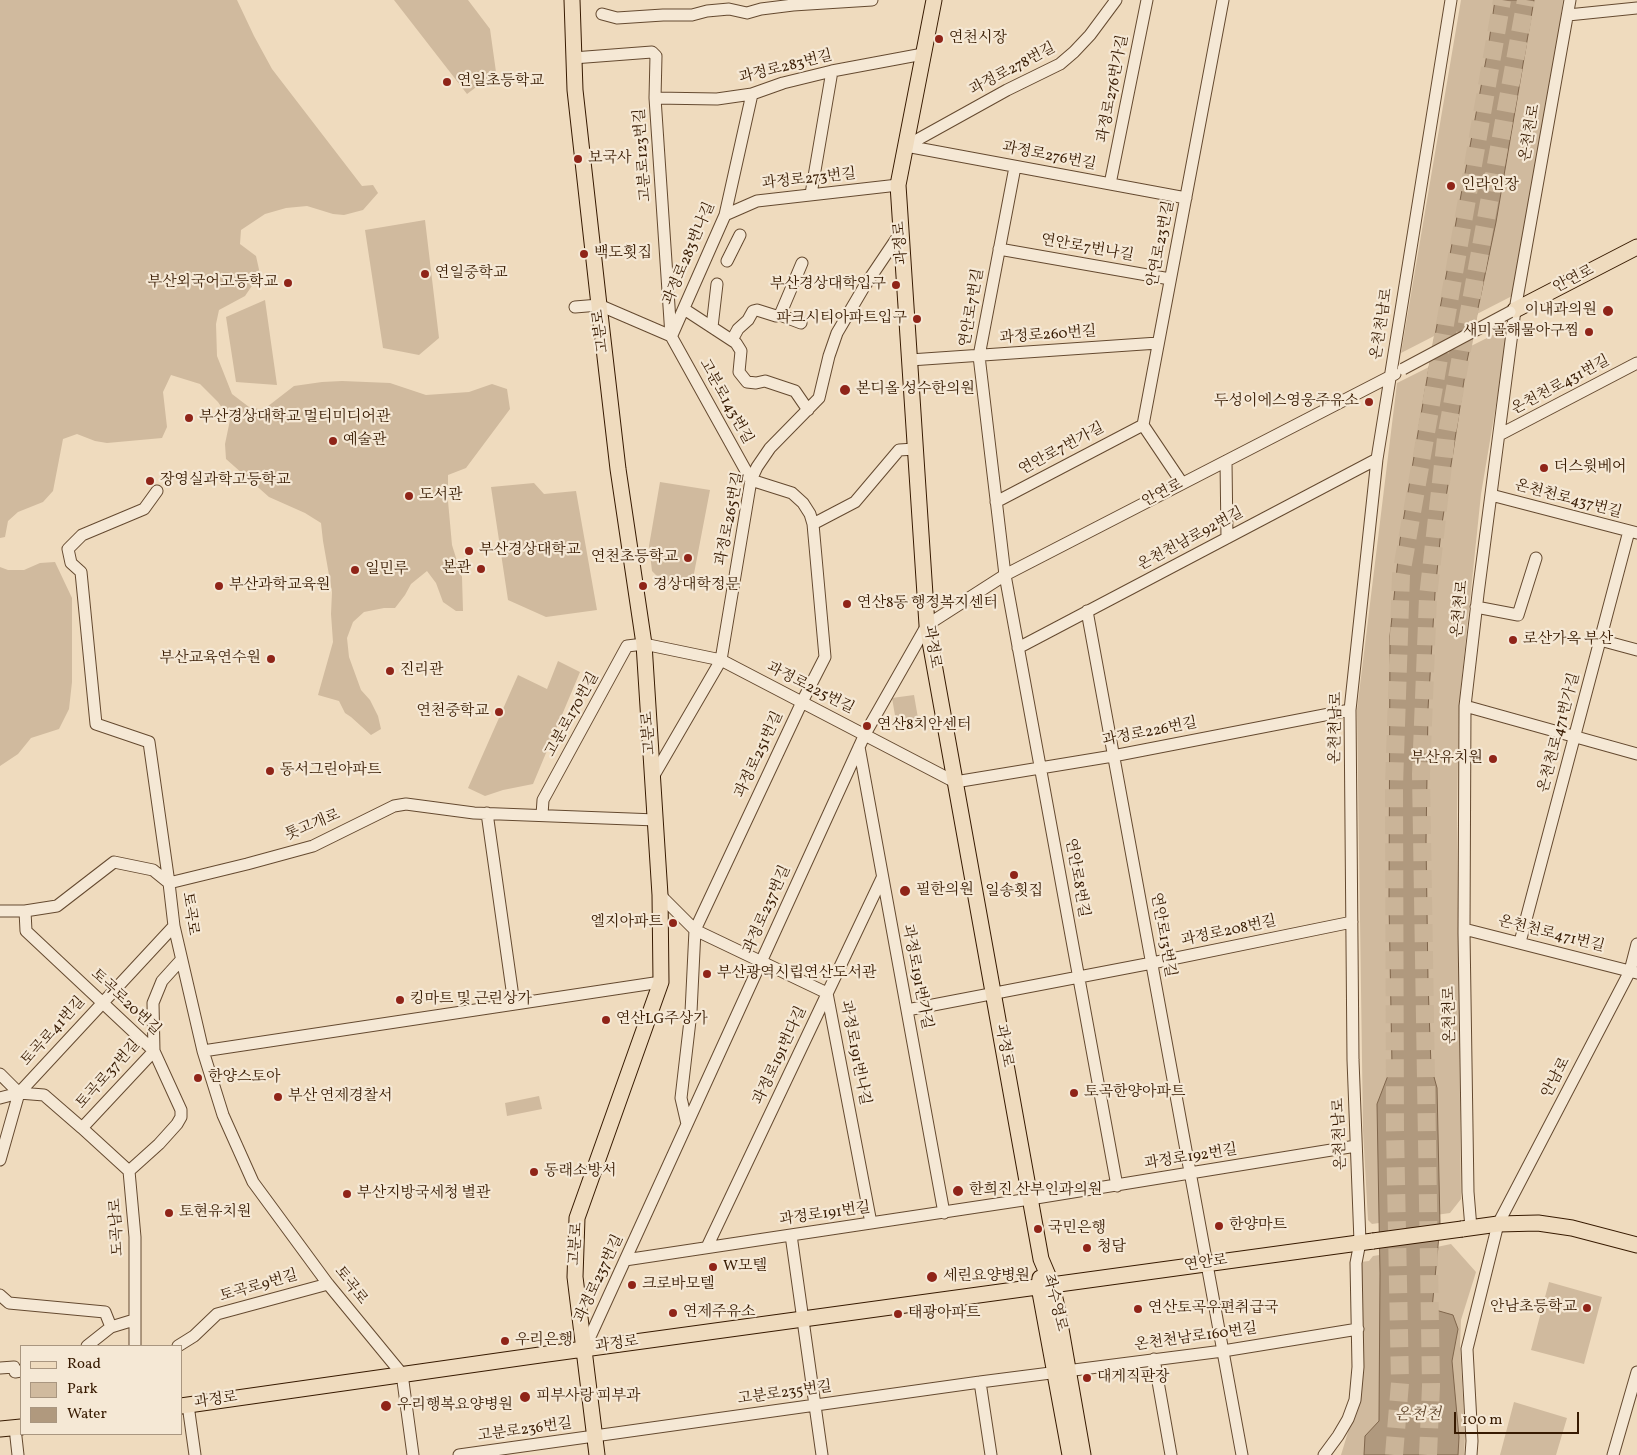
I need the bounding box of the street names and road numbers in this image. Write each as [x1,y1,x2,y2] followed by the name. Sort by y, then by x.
[1095,34,1133,144] street label: 과정로276번가길
[967,40,1059,100] street label: 과정로278번길
[737,48,835,88] street label: 과정로283번길
[1517,103,1545,163] street label: 온천천로
[632,108,656,202] street label: 고분로123번길
[1001,139,1097,175] street label: 과정로276번길
[761,166,857,194] street label: 과정로273번길
[1145,199,1179,289] street label: 안연로23번길
[660,200,720,308] street label: 과정로283번나길
[892,221,912,265] street label: 과정로
[1039,232,1135,266] street label: 연안로7번나길
[1551,262,1597,298] street label: 안연로
[957,267,989,349] street label: 연안로7번길
[1368,287,1398,361] street label: 온천천남로
[590,308,614,354] street label: 고분로
[999,324,1097,348] street label: 과정로260번길
[1509,353,1613,419] street label: 온천천로431번길
[694,356,756,448] street label: 고분로143번길
[1016,420,1108,480] street label: 연안로7번가길
[713,471,749,567] street label: 과정로265번길
[1140,476,1186,512] street label: 안연로
[1512,477,1624,523] street label: 온천천로437번길
[1135,505,1247,575] street label: 온천천남로92번길
[1449,579,1473,639] street label: 온천천로
[919,624,943,670] street label: 과정로
[763,659,857,719] street label: 과정로225번길
[542,670,604,760] street label: 고분로170번길
[1535,671,1585,795] street label: 온천천로471번가길
[1327,692,1347,764] street label: 온천천남로
[732,709,788,801] street label: 과정로251번길
[640,711,660,755] street label: 고분로
[1101,715,1199,751] street label: 과정로226번길
[283,807,343,845] street label: 톳고개로
[1060,837,1092,919] street label: 연안로8번길
[740,863,796,957] street label: 과정로237번길
[177,891,201,937] street label: 토곡로
[1146,891,1178,979] street label: 연안로13번길
[1180,913,1278,951] street label: 과정로208번길
[1496,913,1606,957] street label: 온천천로471번길
[897,923,935,1031] street label: 과정로191번가길
[86,966,164,1040] street label: 토곡로20번길
[1441,986,1461,1044] street label: 온천천로
[18,994,90,1070] street label: 토곡로41번길
[835,999,873,1107] street label: 과정로191번나길
[750,1004,812,1108] street label: 과정로191번다길
[990,1023,1016,1069] street label: 과정로
[73,1036,145,1114] street label: 토곡로37번길
[1539,1055,1575,1101] street label: 안남로
[1331,1097,1351,1171] street label: 온천천남로
[1143,1142,1239,1174] street label: 과정로192번길
[107,1198,129,1256] street label: 도곡남로
[778,1200,872,1230] street label: 과정로191번길
[567,1222,587,1266] street label: 고분로
[572,1232,628,1326] street label: 과정로237번길
[1183,1252,1229,1276] street label: 연안로
[330,1263,370,1309] street label: 토곡로
[218,1267,300,1307] street label: 토곡로9번길
[1038,1273,1070,1333] street label: 좌수영로
[1133,1320,1259,1356] street label: 온천천남로160번길
[594,1333,640,1357] street label: 과정로
[737,1378,833,1410] street label: 고분로235번길
[193,1389,239,1413] street label: 과정로
[477,1415,573,1447] street label: 고분로236번길

